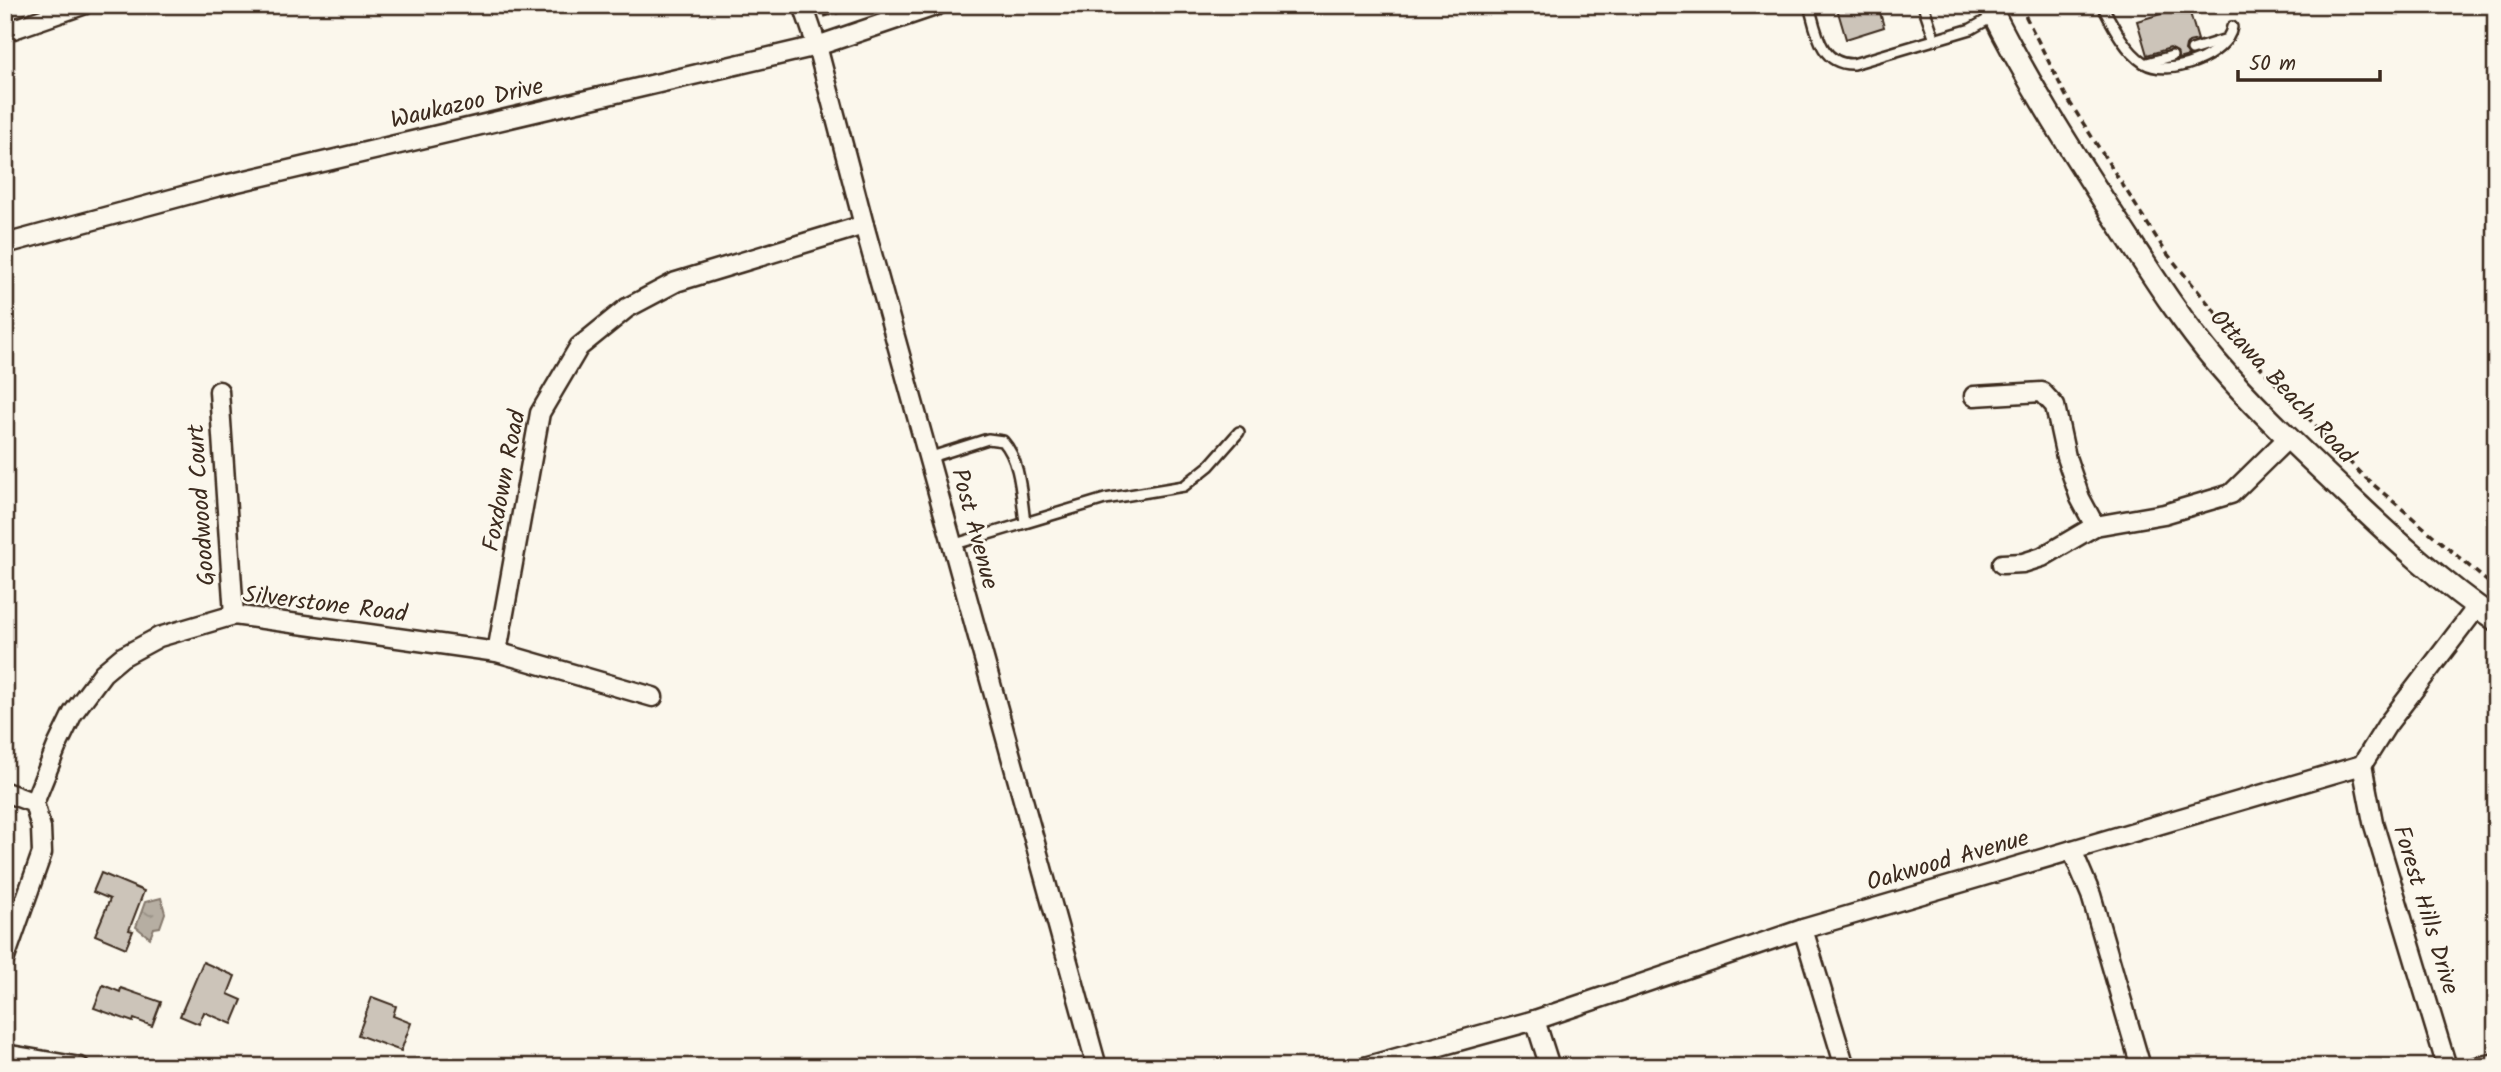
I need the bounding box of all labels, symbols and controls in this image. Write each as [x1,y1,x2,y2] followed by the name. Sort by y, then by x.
[2238,38,2380,82] scale bar
[2249,48,2296,81] text: 50 m
[387,67,548,141] street label: Waukazoo Drive
[2199,300,2365,474] street label: Ottawa Beach Road
[472,406,538,555] street label: Foxdown Road
[177,422,227,587] street label: Goodwood Court
[939,464,1009,594] street label: Post Avenue
[241,576,410,635] street label: Silverstone Road
[1862,819,2034,903] street label: Oakwood Avenue
[2381,821,2469,999] street label: Forest Hills Drive

